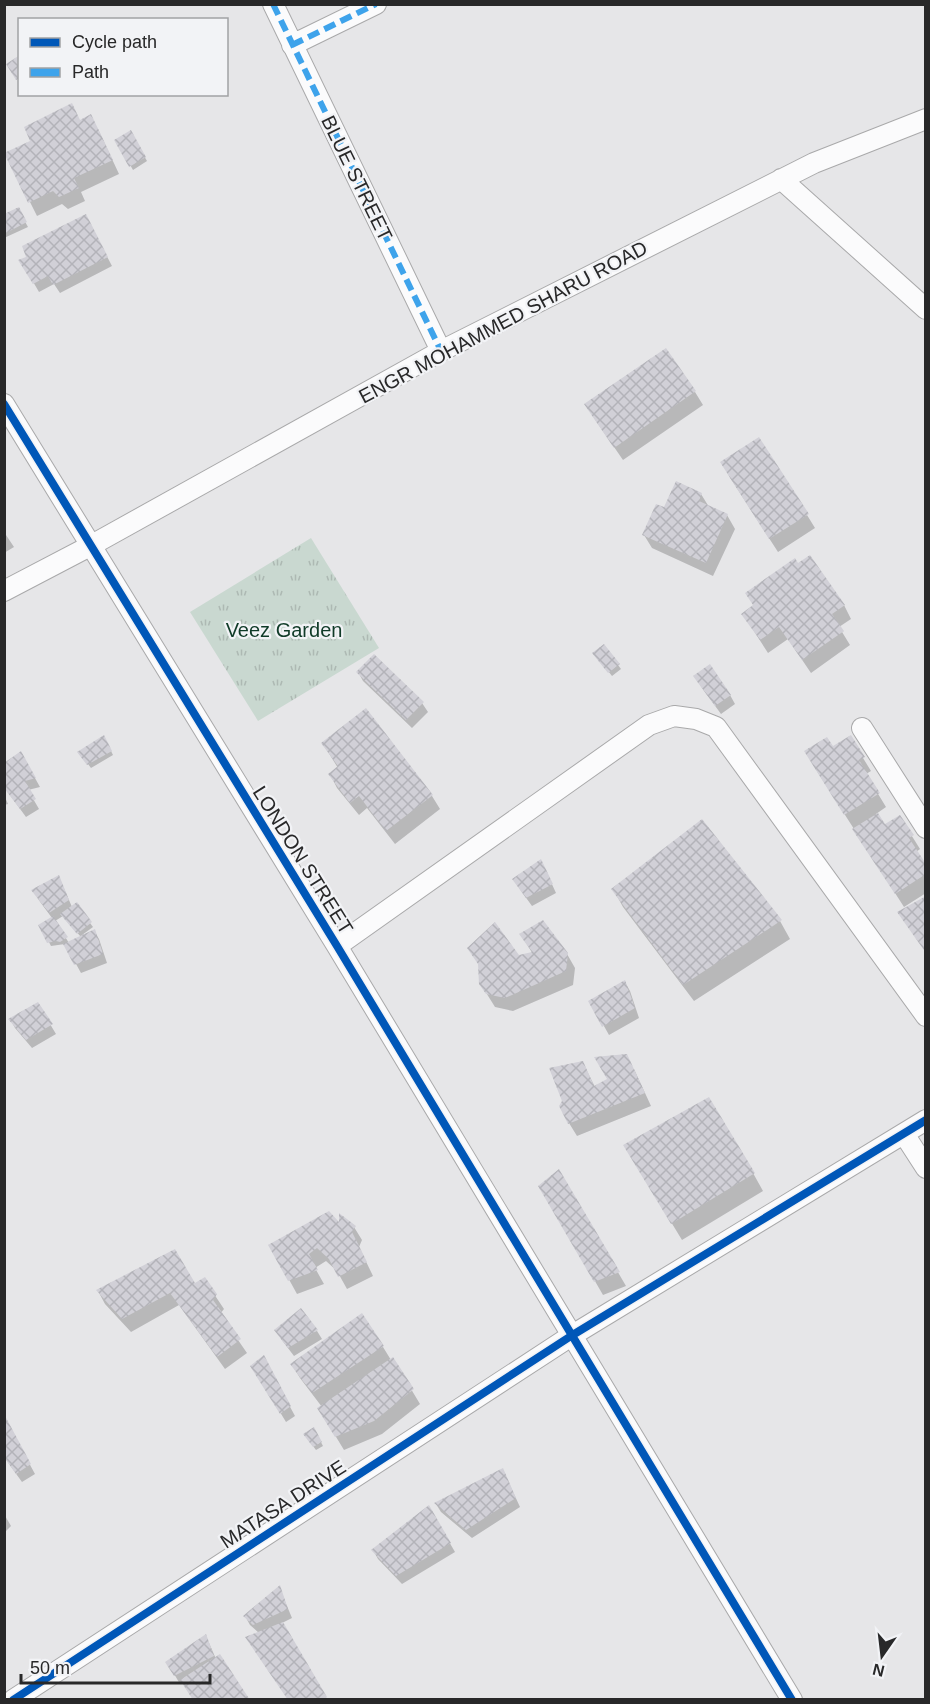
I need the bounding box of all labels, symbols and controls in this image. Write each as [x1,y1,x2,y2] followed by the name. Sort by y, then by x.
[18,18,228,96] legend
[72,32,157,52] text: Cycle path
[72,62,109,82] text: Path
[317,112,397,244] street label: BLUE STREET
[355,236,651,408] street label: ENGR MOHAMMED SHARU ROAD
[226,619,342,641] park label: Veez Garden
[249,782,357,938] street label: LONDON STREET
[216,1455,350,1553] street label: MATASA DRIVE
[852,1626,912,1686] north arrow
[21,1647,210,1685] scale bar
[30,1658,70,1678] text: 50 m
[871,1660,886,1680] text: N

